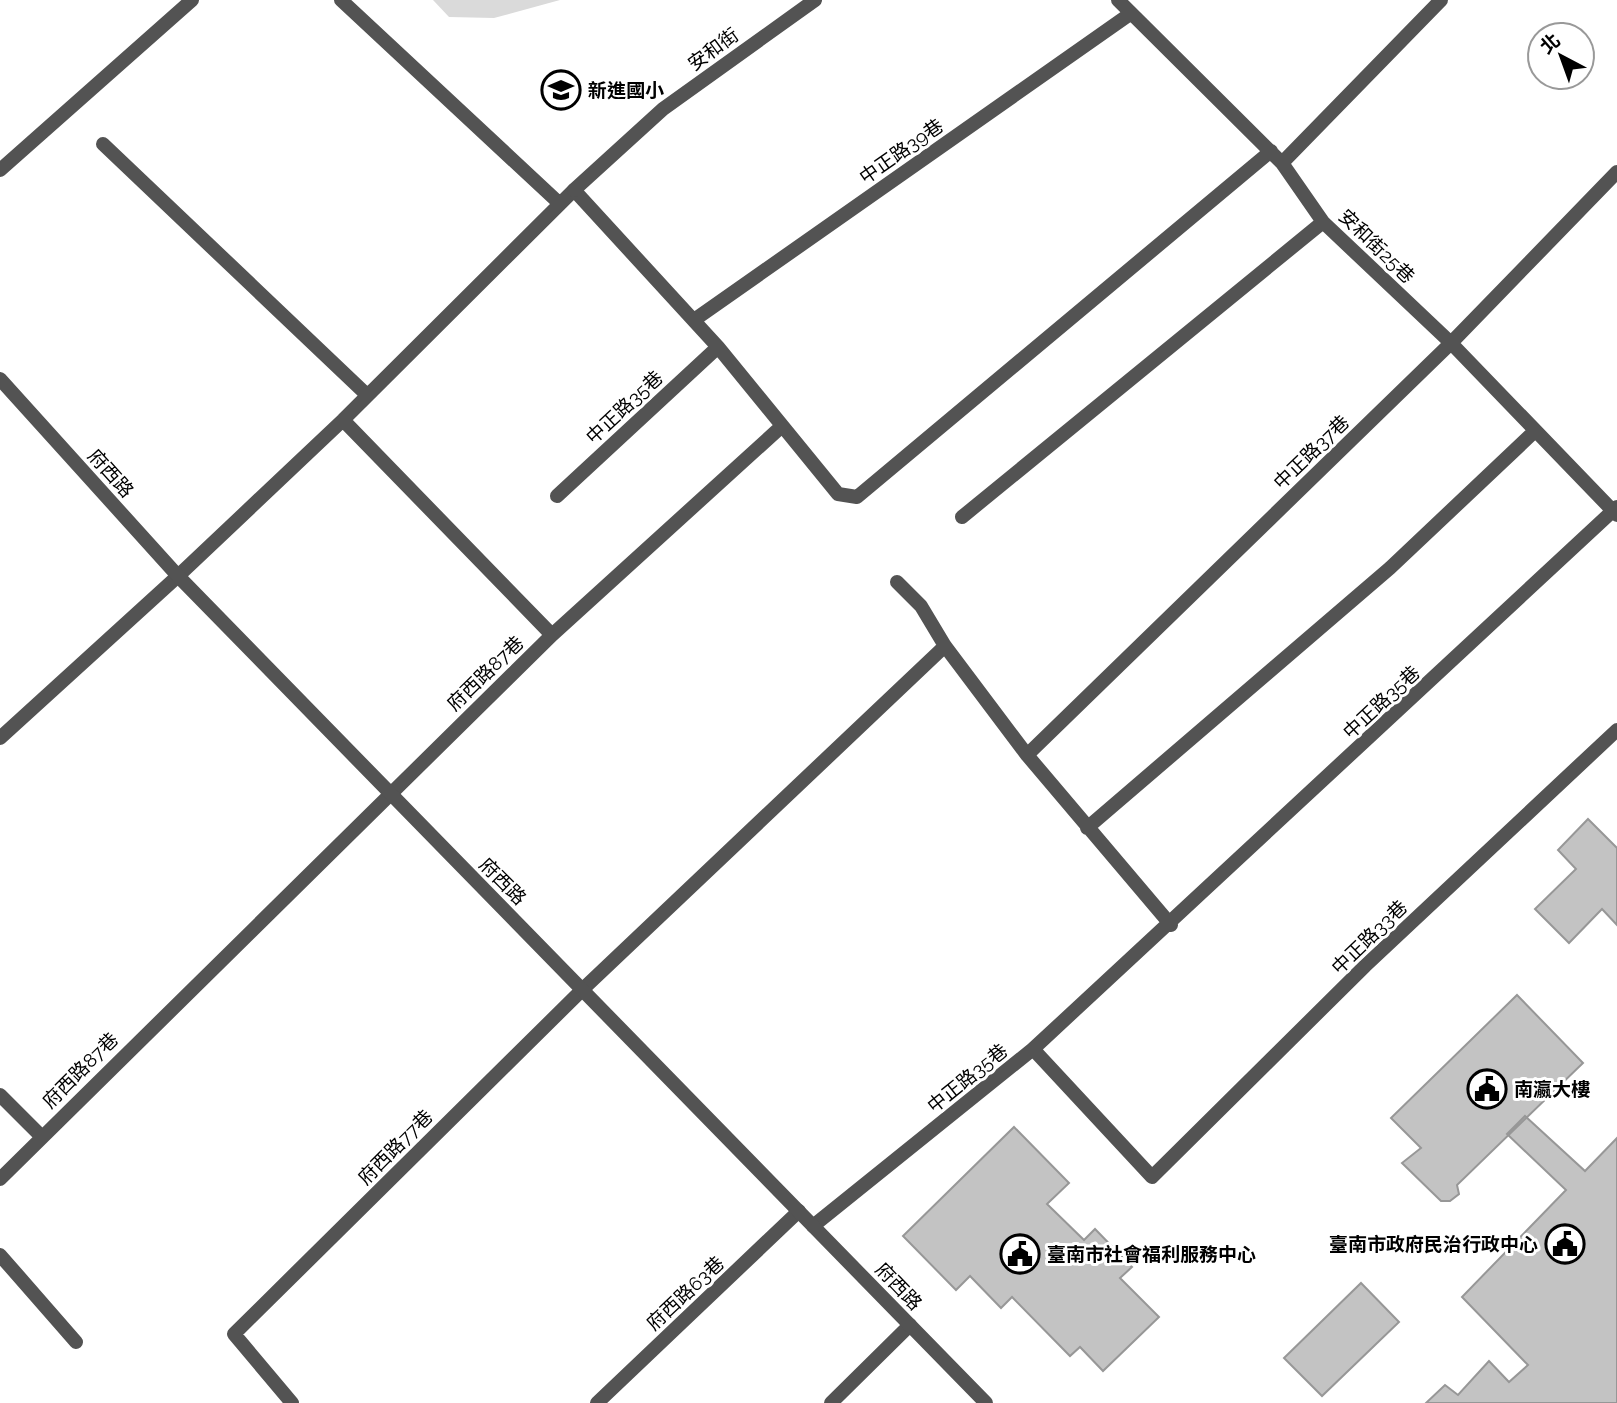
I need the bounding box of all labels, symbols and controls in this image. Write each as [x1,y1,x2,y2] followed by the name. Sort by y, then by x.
[1526,21,1596,91] north arrow
[683,23,743,75] street label: 安和街
[1535,29,1564,58] text: 北
[540,69,582,111] school or university icon: 新進國小
[588,79,664,101] place label: 新進國小
[855,114,947,188] street label: 中正路39巷
[1335,205,1419,287] street label: 安和街25巷
[581,366,667,448] street label: 中正路35巷
[1269,411,1353,493] street label: 中正路37巷
[84,444,138,502] street label: 府西路
[442,631,528,715] street label: 府西路87巷
[1338,661,1424,743] street label: 中正路35巷
[475,853,531,909] street label: 府西路
[1327,896,1411,978] street label: 中正路33巷
[38,1028,122,1112] street label: 府西路87巷
[923,1039,1011,1117] street label: 中正路35巷
[1466,1068,1508,1110] public building icon: 南瀛大樓
[1514,1078,1590,1100] place label: 南瀛大樓
[353,1105,437,1189] street label: 府西路77巷
[1544,1223,1586,1265] public building icon: 臺南市政府民治行政中心
[999,1233,1041,1275] public building icon: 臺南市社會福利服務中心
[1329,1233,1538,1255] place label: 臺南市政府民治行政中心
[1047,1243,1256,1265] place label: 臺南市社會福利服務中心
[642,1252,728,1334] street label: 府西路63巷
[871,1258,927,1314] street label: 府西路

